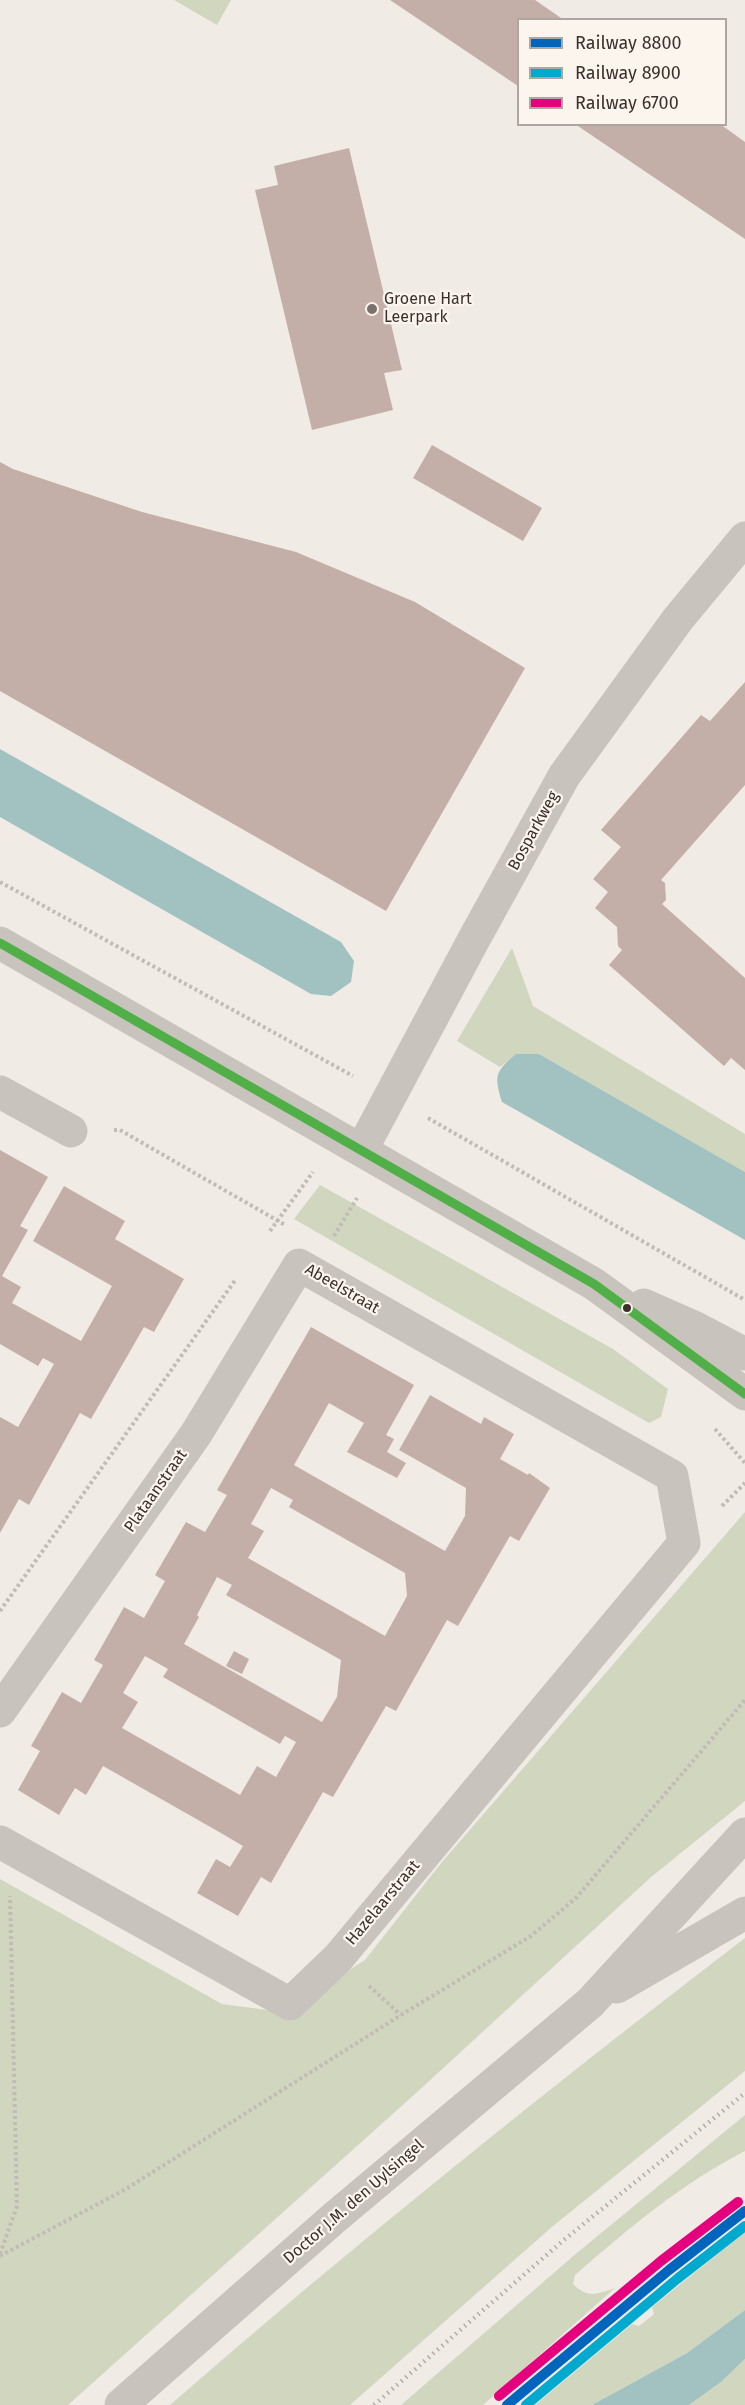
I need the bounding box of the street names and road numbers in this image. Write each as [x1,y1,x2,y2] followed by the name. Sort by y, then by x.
[504,788,564,874] street label: Bosparkweg
[301,1260,383,1318] street label: Abeelstraat
[120,1446,192,1536] street label: Plataanstraat
[342,1857,424,1949] street label: Hazelaarstraat
[280,2136,428,2268] street label: Doctor J.M. den Uylsingel

